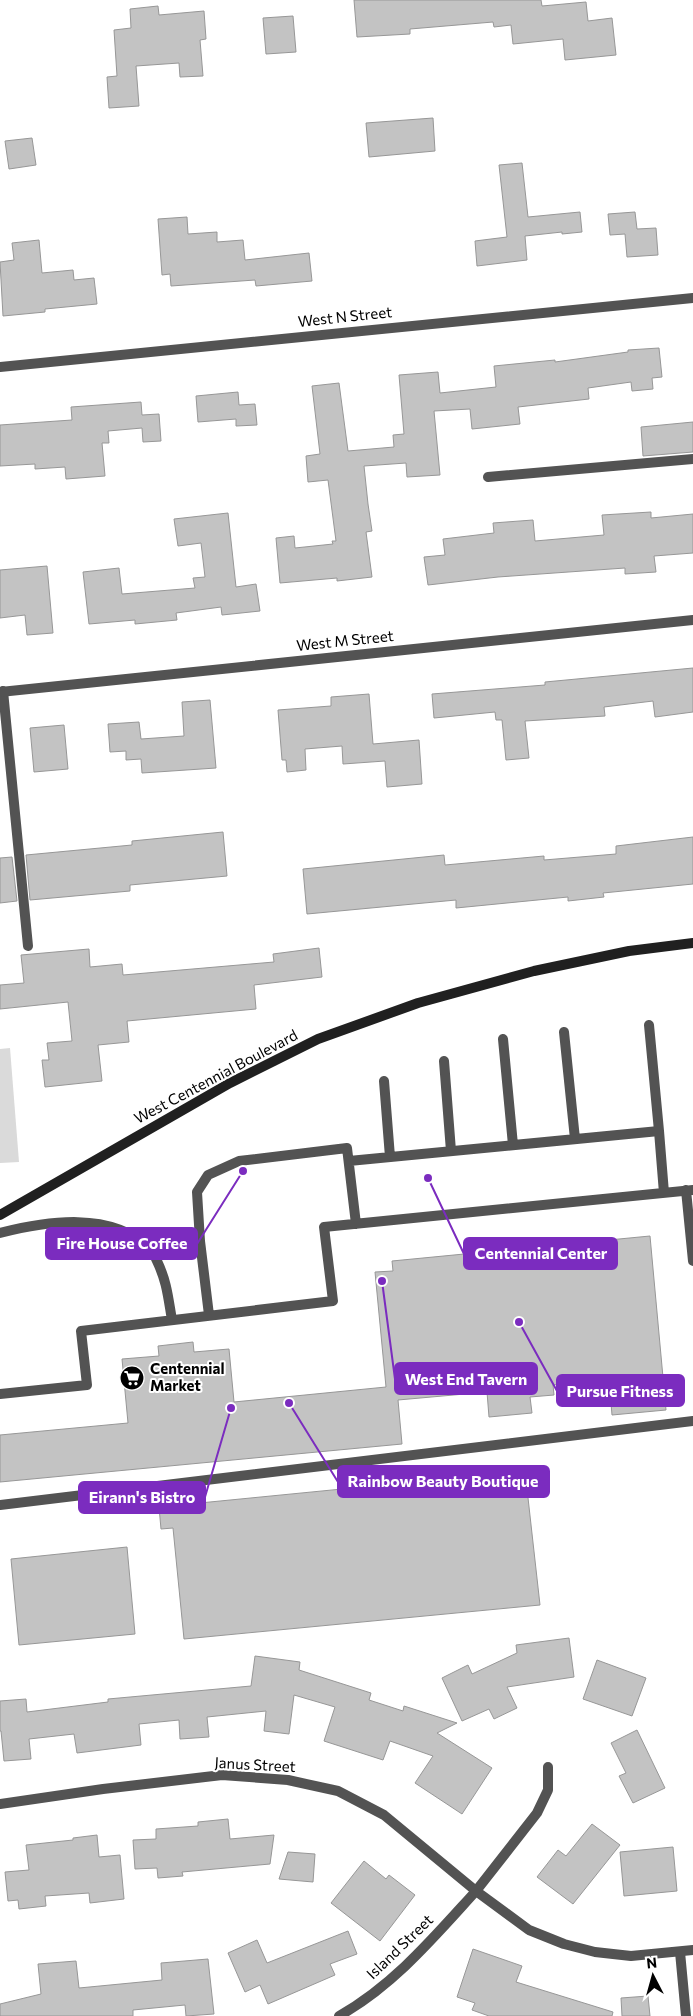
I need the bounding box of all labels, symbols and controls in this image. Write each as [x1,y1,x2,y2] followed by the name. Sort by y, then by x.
[297,302,393,330] street label: West N Street
[295,626,394,654] street label: West M Street
[131,1025,300,1127] street label: West Centennial Boulevard
[46,1228,197,1259] callout: Fire House Coffee
[57,1233,187,1252] text: Fire House Coffee
[464,1238,617,1269] callout: Centennial Center
[475,1243,608,1262] text: Centennial Center
[150,1359,225,1394] place label: Centennial Market
[395,1363,537,1394] callout: West End Tavern
[119,1365,145,1391] supermarket icon: Centennial Market
[405,1369,527,1388] text: West End Tavern
[557,1375,684,1406] callout: Pursue Fitness
[567,1381,673,1400] text: Pursue Fitness
[338,1466,549,1497] callout: Rainbow Beauty Boutique
[348,1471,538,1490] text: Rainbow Beauty Boutique
[79,1482,205,1513] callout: Eirann's Bistro
[89,1487,196,1506] text: Eirann's Bistro
[214,1753,296,1775] street label: Janus Street
[362,1910,436,1982] street label: Island Street
[628,1951,678,2001] north arrow
[645,1954,658,1972] text: N

